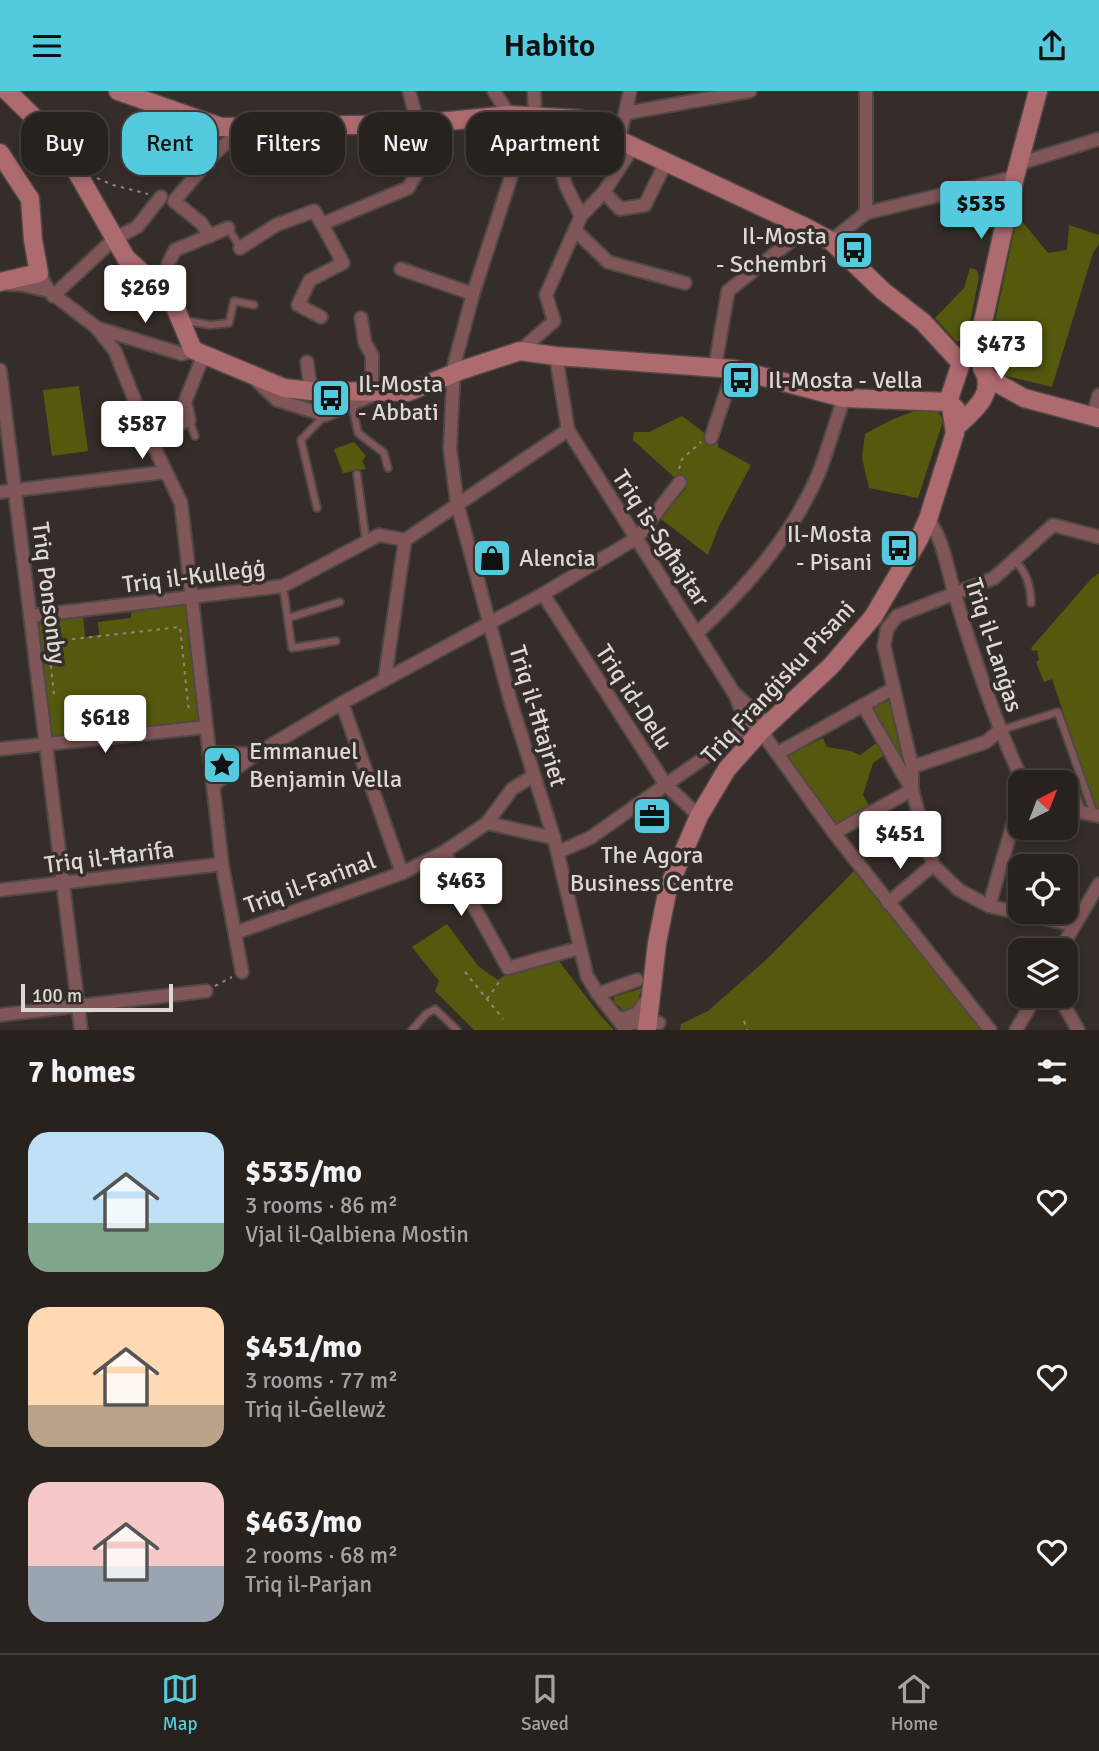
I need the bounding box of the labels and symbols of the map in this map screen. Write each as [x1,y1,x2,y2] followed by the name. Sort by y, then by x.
[940,181,1022,241] pin: $535
[716,221,827,279] place label: Il-Mosta - Schembri
[833,229,875,271] bus stop icon: Il-Mosta - Schembri
[104,265,186,325] pin: $269
[960,321,1042,381] pin: $473
[720,359,762,401] bus stop icon: Il-Mosta - Vella
[768,365,923,395] place label: Il-Mosta - Vella
[358,369,443,427] place label: Il-Mosta - Abbati
[310,377,352,419] bus stop icon: Il-Mosta - Abbati
[101,401,183,461] pin: $587
[606,464,716,612] street label: Triq is-Sgħajtar
[787,519,872,577] place label: Il-Mosta - Pisani
[25,520,73,666] street label: Triq Ponsonby
[878,527,920,569] bus stop icon: Il-Mosta - Pisani
[471,537,513,579] shop icon: Alencia
[519,543,596,573] place label: Alencia
[121,552,267,600] street label: Triq il-Kulleġġ
[958,574,1030,716] street label: Triq il-Lanġas
[695,594,861,770] street label: Triq Franġisku Pisani
[589,639,679,755] street label: Triq id-Delu
[502,642,574,790] street label: Triq il-Ħtajriet
[64,695,146,755] pin: $618
[249,736,402,794] place label: Emmanuel Benjamin Vella
[201,744,243,786] place icon: Emmanuel Benjamin Vella
[1008,770,1078,840] north arrow
[631,795,673,837] office icon: The Agora Business Centre
[859,811,941,871] pin: $451
[42,834,176,880] street label: Triq il-Ħarifa
[570,840,734,898] place label: The Agora Business Centre
[240,845,380,921] street label: Triq il-Farinal
[420,859,502,918] pin: $463
[21,981,173,1013] scale bar

